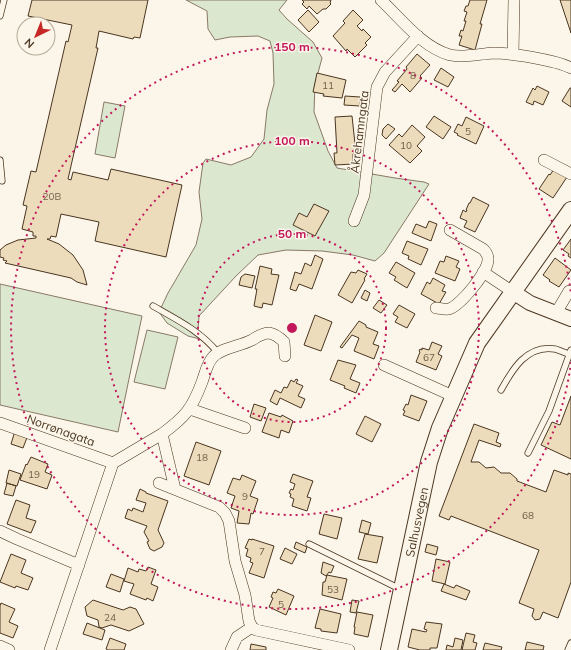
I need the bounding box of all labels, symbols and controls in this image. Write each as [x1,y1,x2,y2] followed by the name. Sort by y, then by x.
[16,16,56,56] north arrow
[21,35,37,51] text: N
[274,39,310,54] text: 150 m
[410,69,416,82] house number: 8
[322,79,334,92] house number: 11
[346,90,372,174] street label: Åkrehamngata
[465,125,471,138] house number: 5
[274,133,310,148] text: 100 m
[400,139,412,152] house number: 10
[43,190,62,203] house number: 20B
[278,226,306,241] text: 50 m
[285,321,299,335] centre of rings
[423,351,435,364] house number: 67
[25,411,97,449] street label: Norrønagata
[196,451,208,464] house number: 18
[28,468,40,481] house number: 19
[402,486,431,558] street label: Salhusvegen
[242,490,248,503] house number: 9
[522,509,534,522] house number: 68
[259,545,265,558] house number: 7
[327,583,339,596] house number: 53
[278,598,284,611] house number: 5
[104,611,116,624] house number: 24

